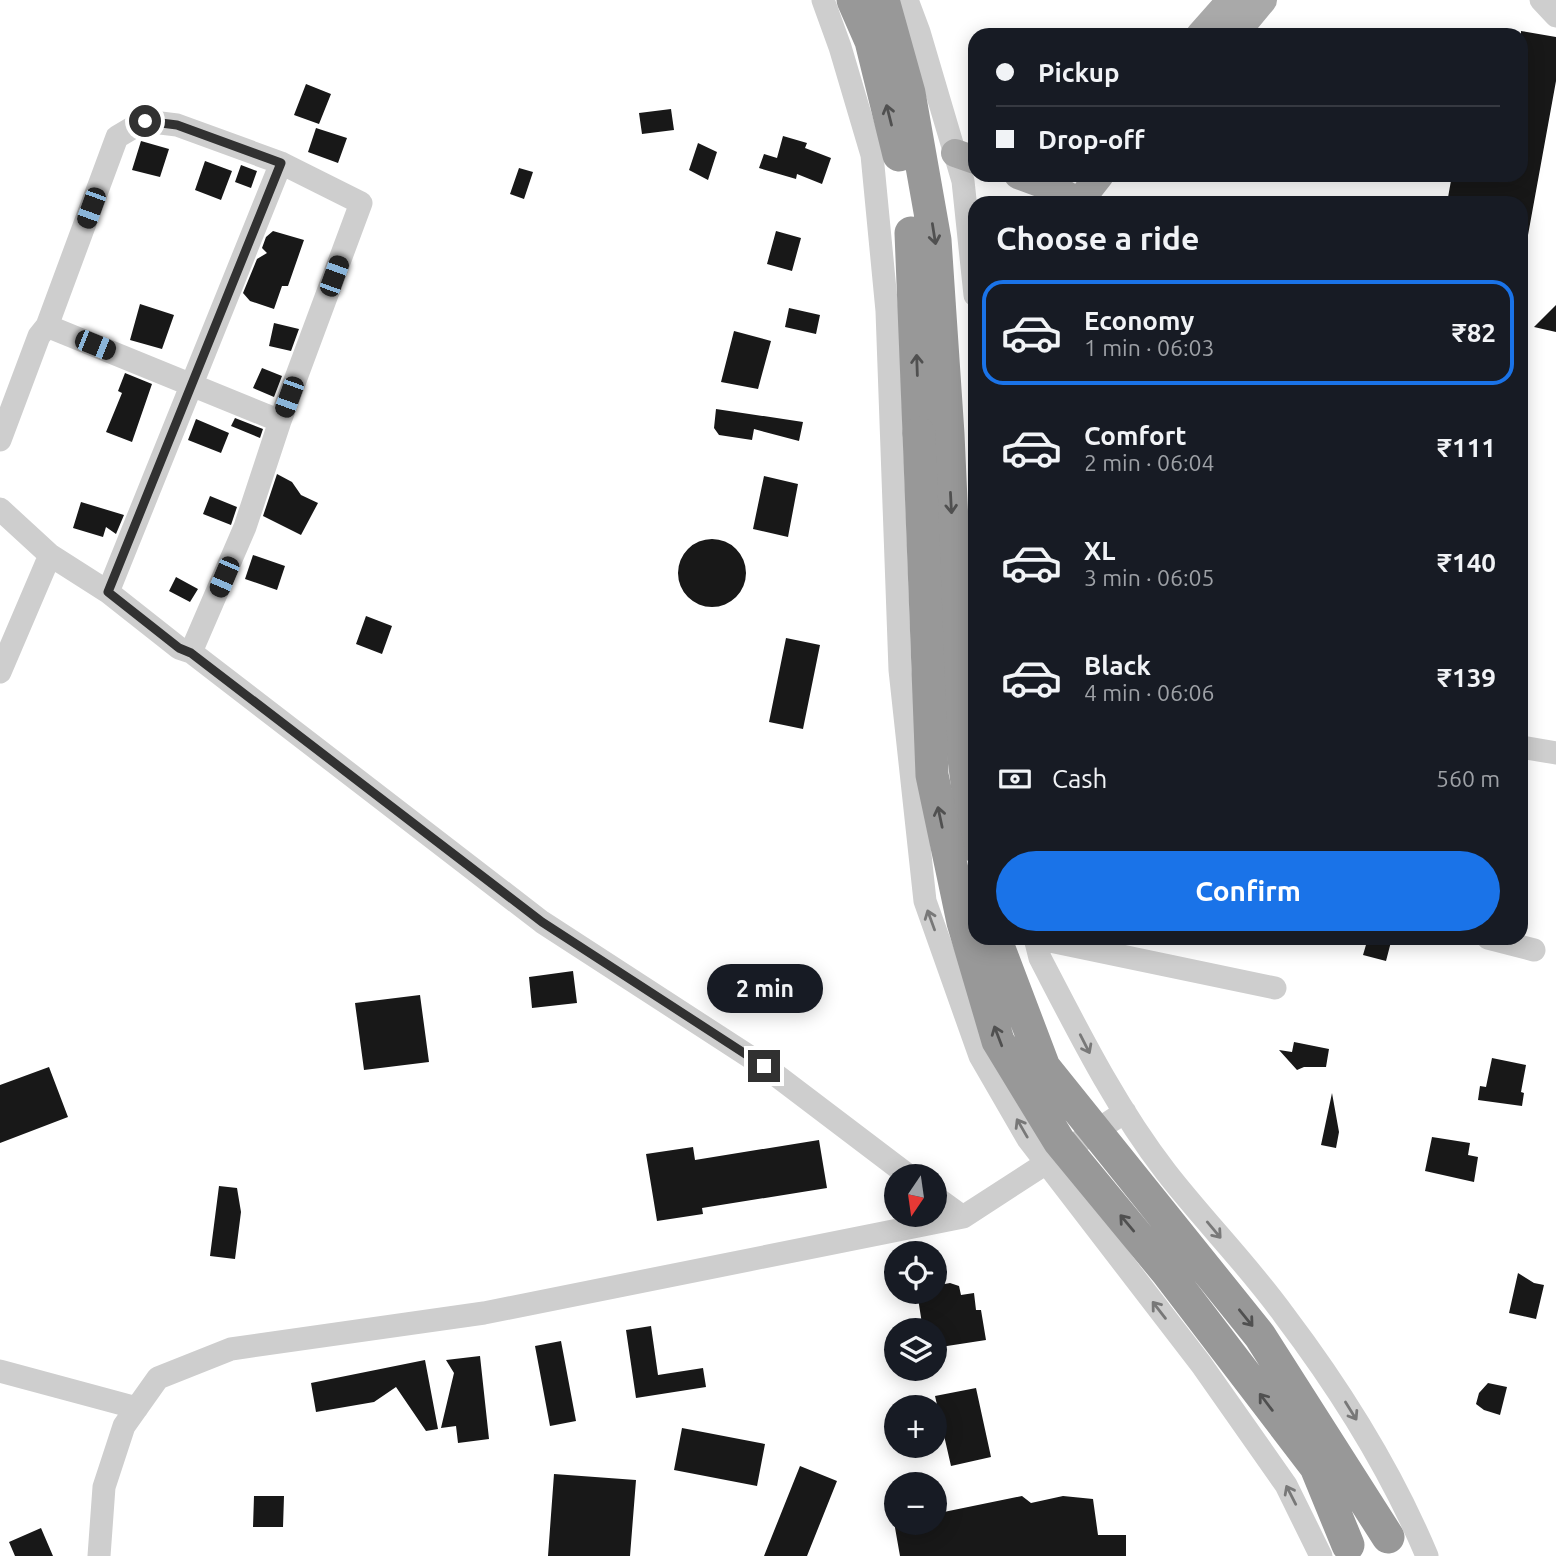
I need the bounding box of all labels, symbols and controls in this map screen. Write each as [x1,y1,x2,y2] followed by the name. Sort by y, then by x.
[1038,58,1120,87] text: Pickup
[882,104,895,127] one-way arrow
[129,105,161,137] route start
[1038,125,1145,154] text: Drop-off
[74,185,109,231] car
[996,220,1199,256] text: Choose a ride
[927,222,940,245] one-way arrow
[317,253,352,299] car
[1000,301,1063,364] icon: car
[1084,306,1194,335] text: Economy
[1452,318,1496,347] text: ₹82
[72,327,119,363] car
[1084,335,1215,360] text: 1 min · 06:03
[910,353,924,376] one-way arrow
[272,374,307,420] car
[1000,416,1063,479] icon: car
[1084,421,1187,450] text: Comfort
[1437,433,1496,462] text: ₹111
[1084,450,1215,475] text: 2 min · 06:04
[945,491,958,514] one-way arrow
[1000,531,1063,594] icon: car
[1084,536,1115,565] text: XL
[1437,548,1496,577] text: ₹140
[207,554,242,600] car
[1084,565,1215,590] text: 3 min · 06:05
[1000,646,1063,709] icon: car
[1084,651,1151,680] text: Black
[1437,663,1496,692] text: ₹139
[1084,680,1215,705] text: 4 min · 06:06
[996,760,1034,798] icon: cash
[1052,764,1107,793] text: Cash
[1436,766,1500,791] text: 560 m
[933,806,947,829] one-way arrow
[996,851,1500,931] button: Confirm
[924,910,937,932] one-way arrow
[706,964,822,1014] callout: 2 min
[736,976,794,1001] text: 2 min
[990,1026,1003,1048] one-way arrow
[1079,1033,1092,1054] one-way arrow
[748,1050,780,1082] route end
[1015,1119,1029,1139] one-way arrow
[884,1164,947,1227] north arrow
[884,1164,947,1535] map controls
[1119,1214,1134,1232] one-way arrow
[1206,1221,1222,1239] one-way arrow
[884,1241,947,1304] button: locate
[1152,1301,1167,1319] one-way arrow
[1238,1309,1254,1327] one-way arrow
[884,1318,947,1381] button: layers
[1259,1393,1274,1412] one-way arrow
[884,1395,947,1458] button: +
[1345,1401,1359,1421] one-way arrow
[884,1472,947,1535] button: −
[1283,1485,1297,1506] one-way arrow

